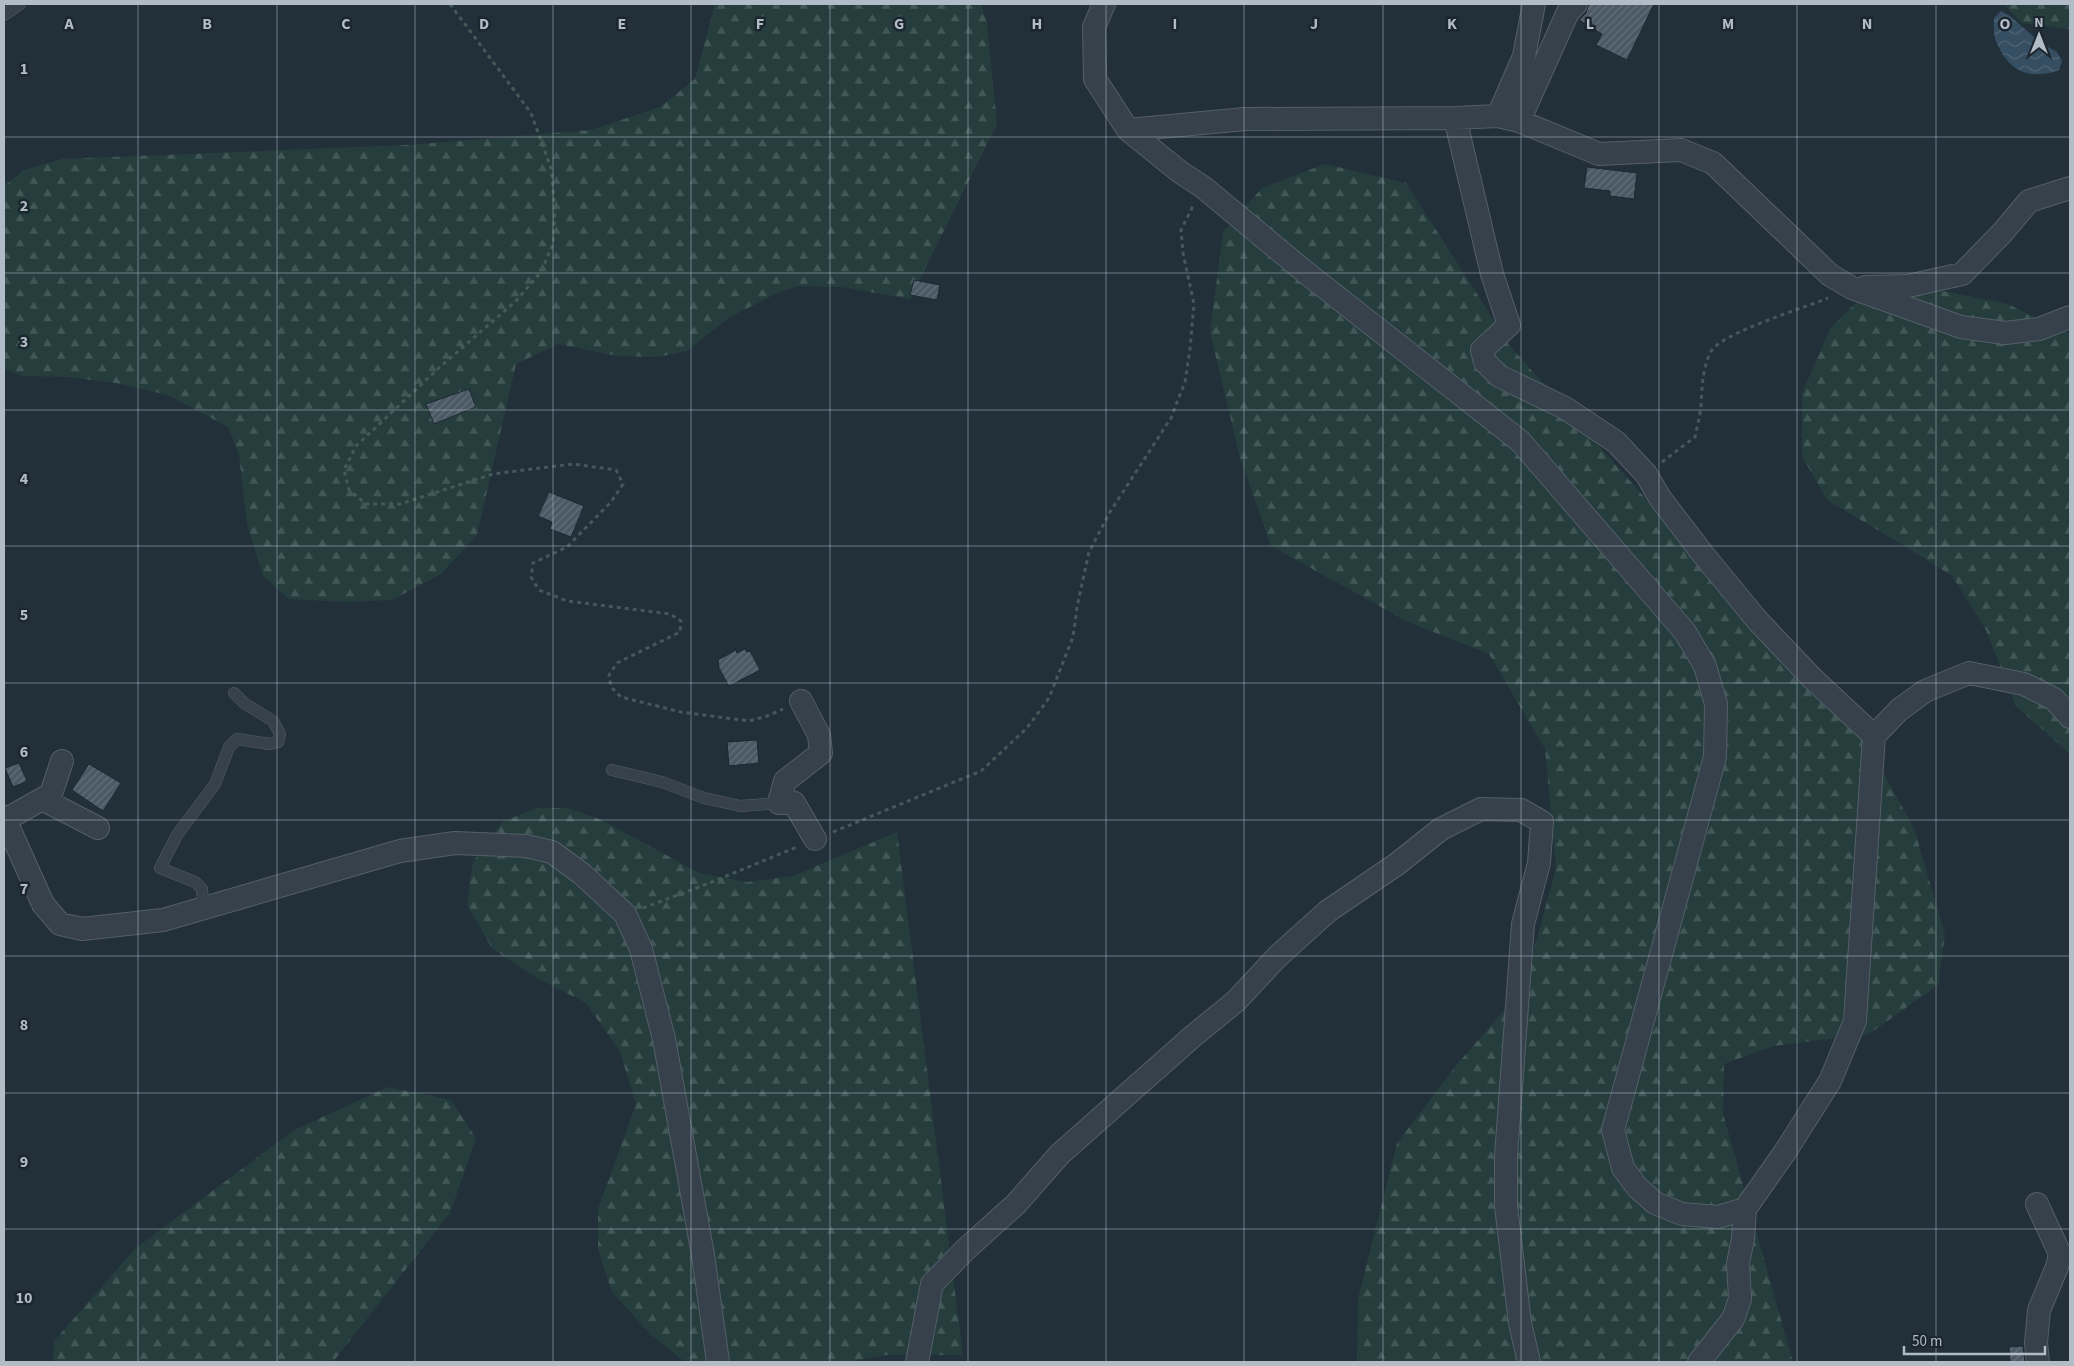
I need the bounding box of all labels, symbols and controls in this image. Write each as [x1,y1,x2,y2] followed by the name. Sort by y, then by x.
[2014,10,2064,60] north arrow
[63,13,74,35] text: A
[202,13,212,35] text: B
[341,13,351,35] text: C
[479,13,489,35] text: D
[618,13,626,35] text: E
[756,13,764,35] text: F
[894,13,904,35] text: G
[1032,13,1042,35] text: H
[1173,13,1177,35] text: I
[1310,13,1318,35] text: J
[1447,13,1457,35] text: K
[1586,13,1594,35] text: L
[1722,13,1734,35] text: M
[1862,13,1872,35] text: N
[2000,13,2011,35] text: O
[2034,13,2044,33] text: N
[20,58,28,80] text: 1
[20,195,28,217] text: 2
[20,331,28,353] text: 3
[20,468,29,490] text: 4
[20,604,28,626] text: 5
[20,741,28,763] text: 6
[20,878,28,900] text: 7
[20,1014,28,1036] text: 8
[20,1151,28,1173] text: 9
[16,1287,32,1309] text: 10
[1904,1324,2045,1356] scale bar
[1912,1331,1942,1352] text: 50 m

